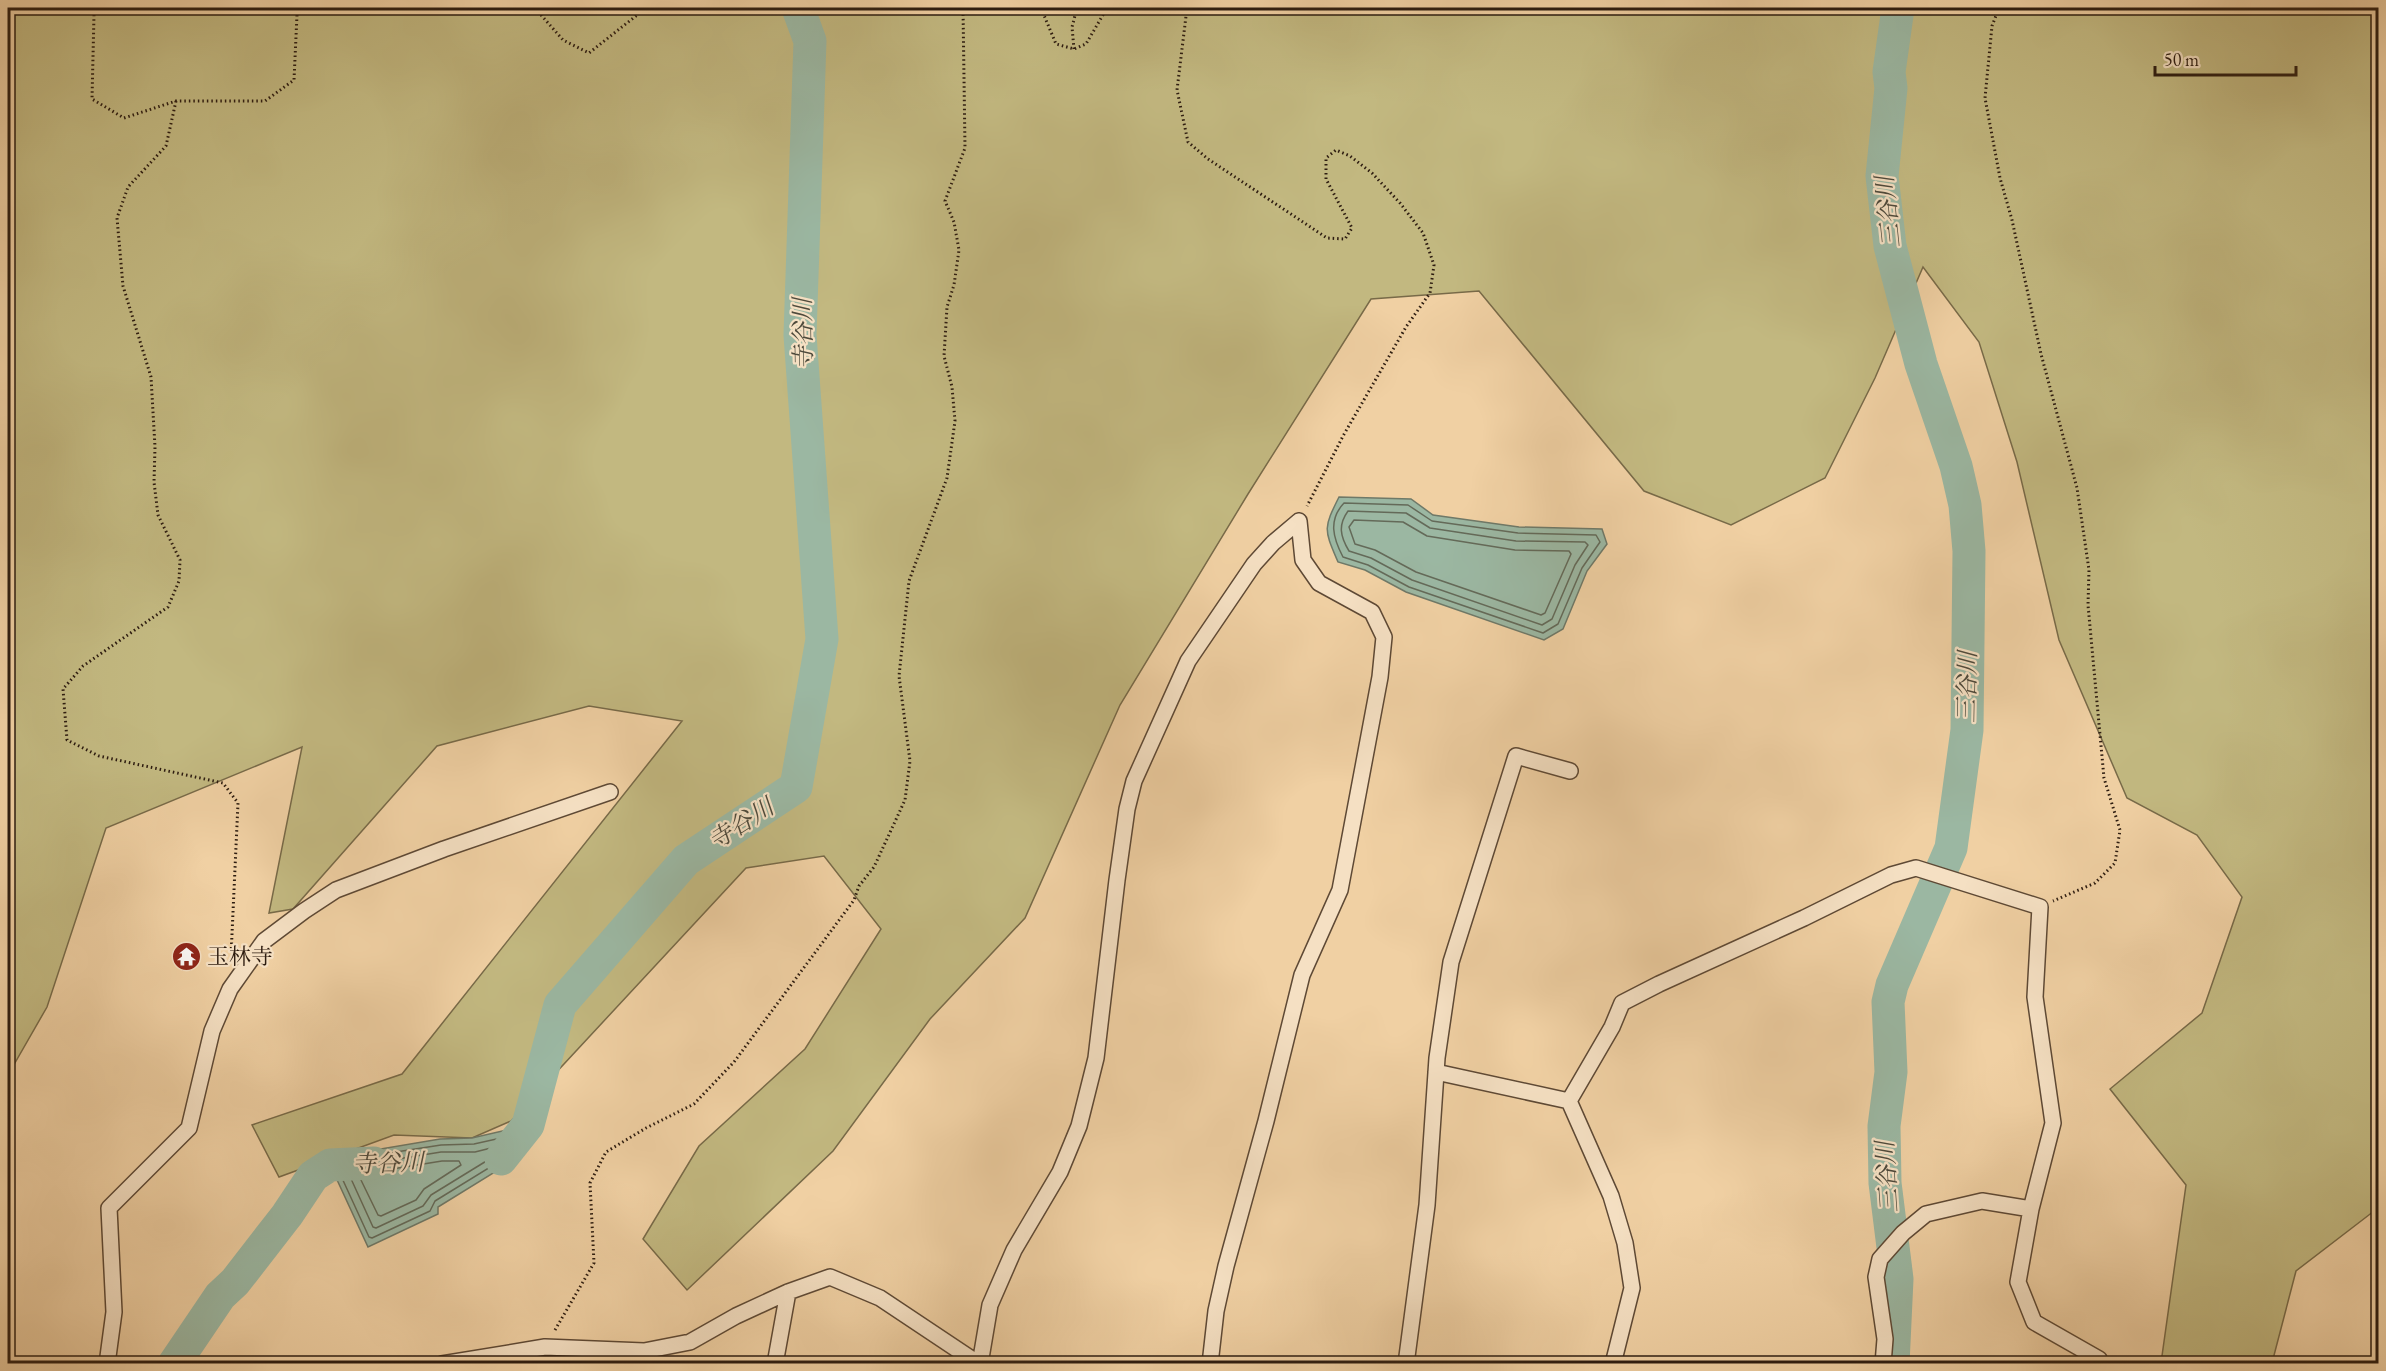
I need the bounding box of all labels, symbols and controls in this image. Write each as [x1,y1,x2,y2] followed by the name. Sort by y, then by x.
[2155,39,2296,77] scale bar
[2164,48,2199,71] text: 50 m
[1868,172,1907,249] water label: 三谷川
[786,295,819,370] water label: 寺谷川
[1950,648,1983,723] water label: 三谷川
[702,789,782,856] water label: 寺谷川
[170,940,202,972] temple icon: 玉林寺
[207,942,273,971] place label: 玉林寺
[1868,1137,1904,1214] water label: 三谷川
[351,1146,427,1179] water label: 寺谷川

